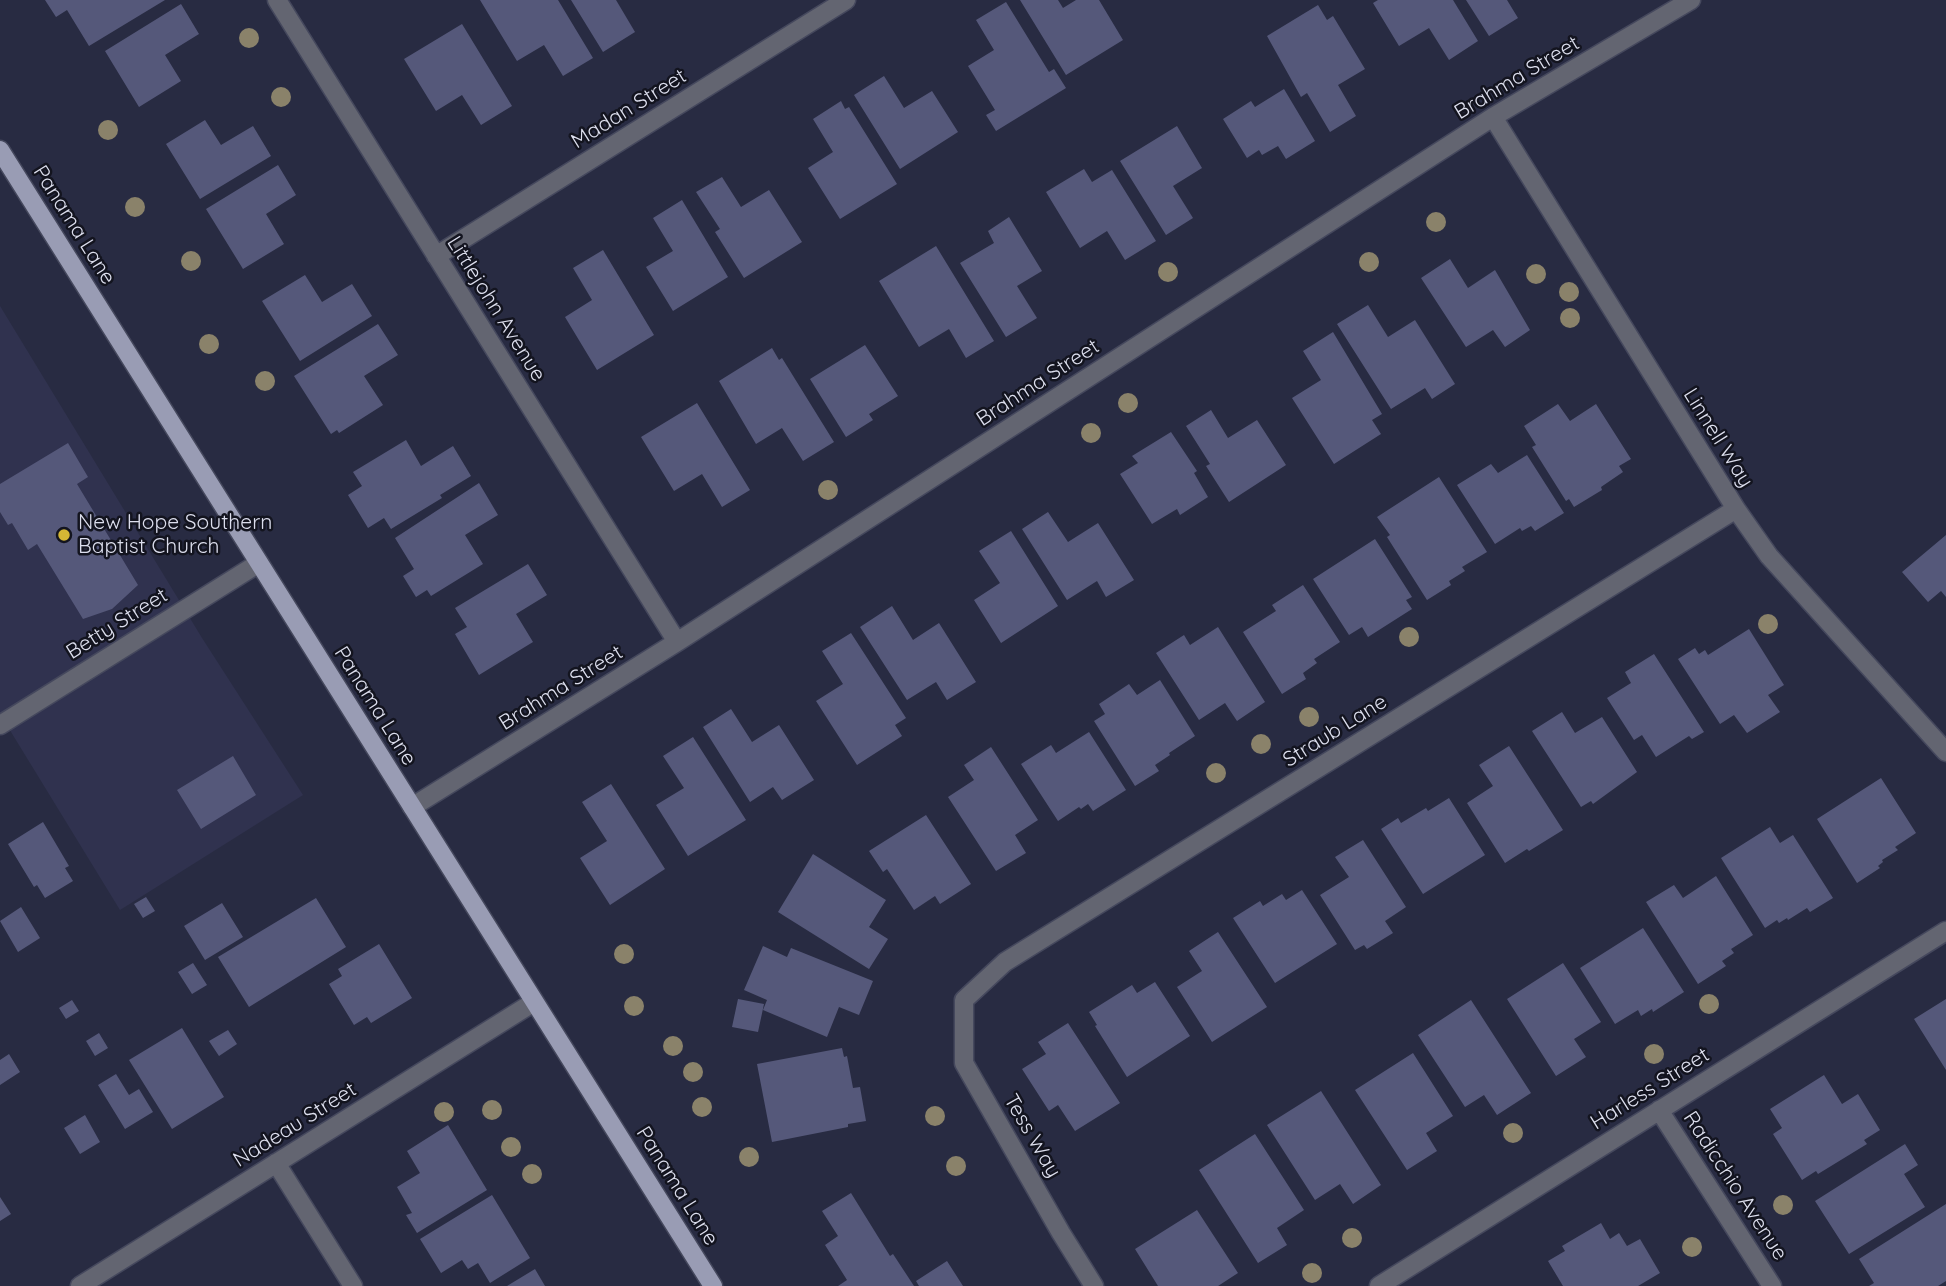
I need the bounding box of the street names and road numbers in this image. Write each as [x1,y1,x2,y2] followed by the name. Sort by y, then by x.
[1450,31,1584,125] street label: Brahma Street
[567,64,691,154] street label: Madan Street
[27,161,121,289] street label: Panama Lane
[441,232,551,386] street label: Littlejohn Avenue
[972,334,1104,432] street label: Brahma Street
[1678,384,1758,492] street label: Linnell Way
[62,583,172,665] street label: Betty Street
[494,640,628,736] street label: Brahma Street
[328,642,422,770] street label: Panama Lane
[1278,689,1392,773] street label: Straub Lane
[1586,1042,1714,1136] street label: Harless Street
[229,1077,361,1173] street label: Nadeau Street
[998,1090,1066,1182] street label: Tess Way
[1677,1107,1793,1265] street label: Radicchio Avenue
[630,1122,724,1250] street label: Panama Lane

